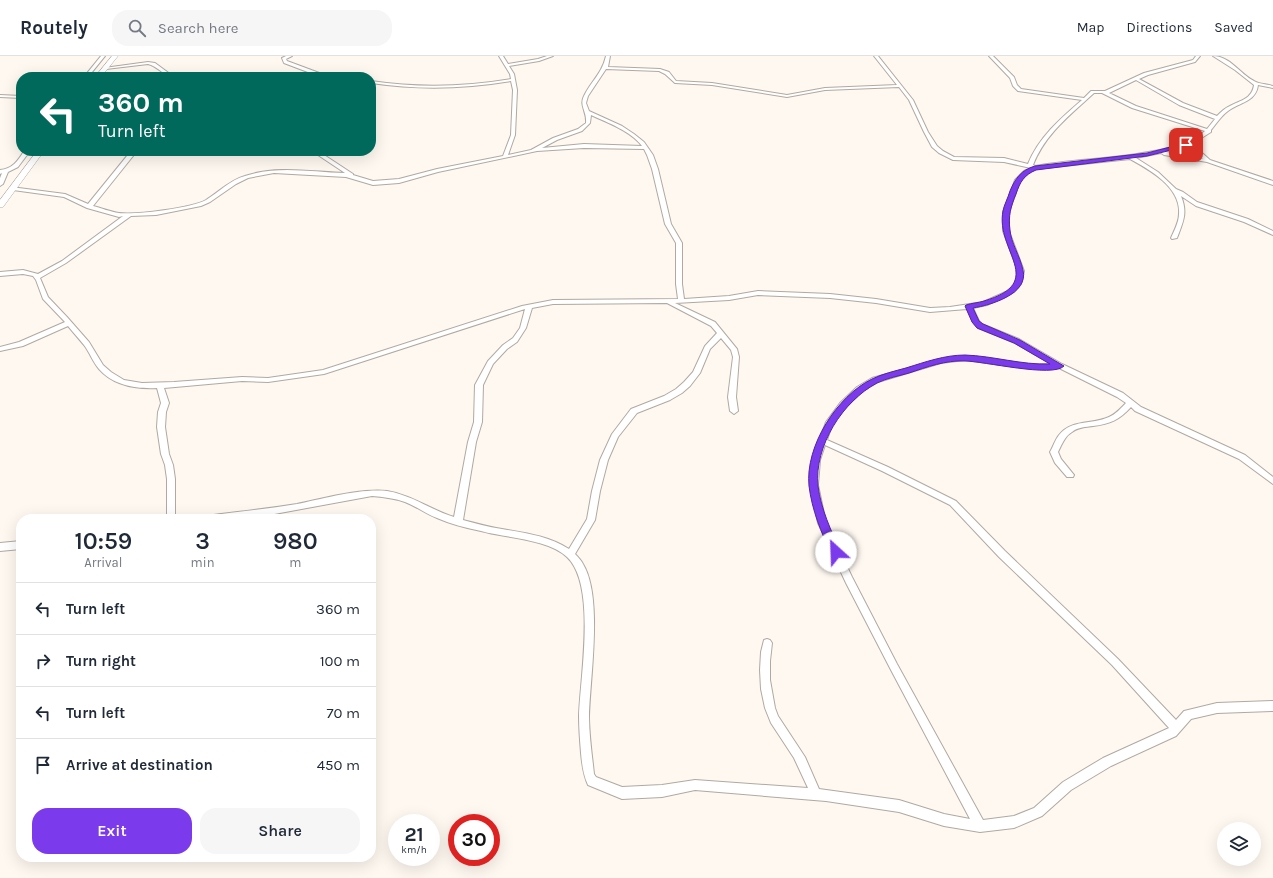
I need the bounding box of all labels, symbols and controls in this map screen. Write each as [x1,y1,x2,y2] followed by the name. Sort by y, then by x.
[112,10,392,46] search box
[20,17,88,39] text: Routely
[126,17,148,39] icon: search
[158,19,239,37] text: Search here
[1077,19,1105,36] text: Map
[1127,19,1192,36] text: Directions
[1214,19,1253,36] text: Saved
[98,86,184,119] text: 360 m
[32,88,84,140] icon: left
[98,120,166,142] text: Turn left
[1169,128,1203,162] pin
[1175,134,1197,156] icon: arrive
[74,527,132,555] text: 10:59
[195,527,210,555] text: 3
[273,527,318,555] text: 980
[815,531,857,573] position arrow
[84,555,122,570] text: Arrival
[191,555,215,570] text: min
[289,555,301,570] text: m
[32,598,54,620] icon: left
[66,600,125,618] text: Turn left
[316,600,360,618] text: 360 m
[32,650,54,672] icon: right
[66,652,136,670] text: Turn right
[320,652,360,670] text: 100 m
[32,702,54,724] icon: left
[66,704,125,722] text: Turn left
[326,704,360,722] text: 70 m
[32,754,54,776] icon: arrive
[66,756,213,774] text: Arrive at destination
[317,756,360,774] text: 450 m
[32,808,192,854] button: Exit
[200,808,360,854] button: Share
[448,814,500,866] speed limit sign: 30
[1217,822,1261,866] map controls
[1217,822,1261,866] button: layers
[404,823,424,846] text: 21
[401,844,427,856] text: km/h

